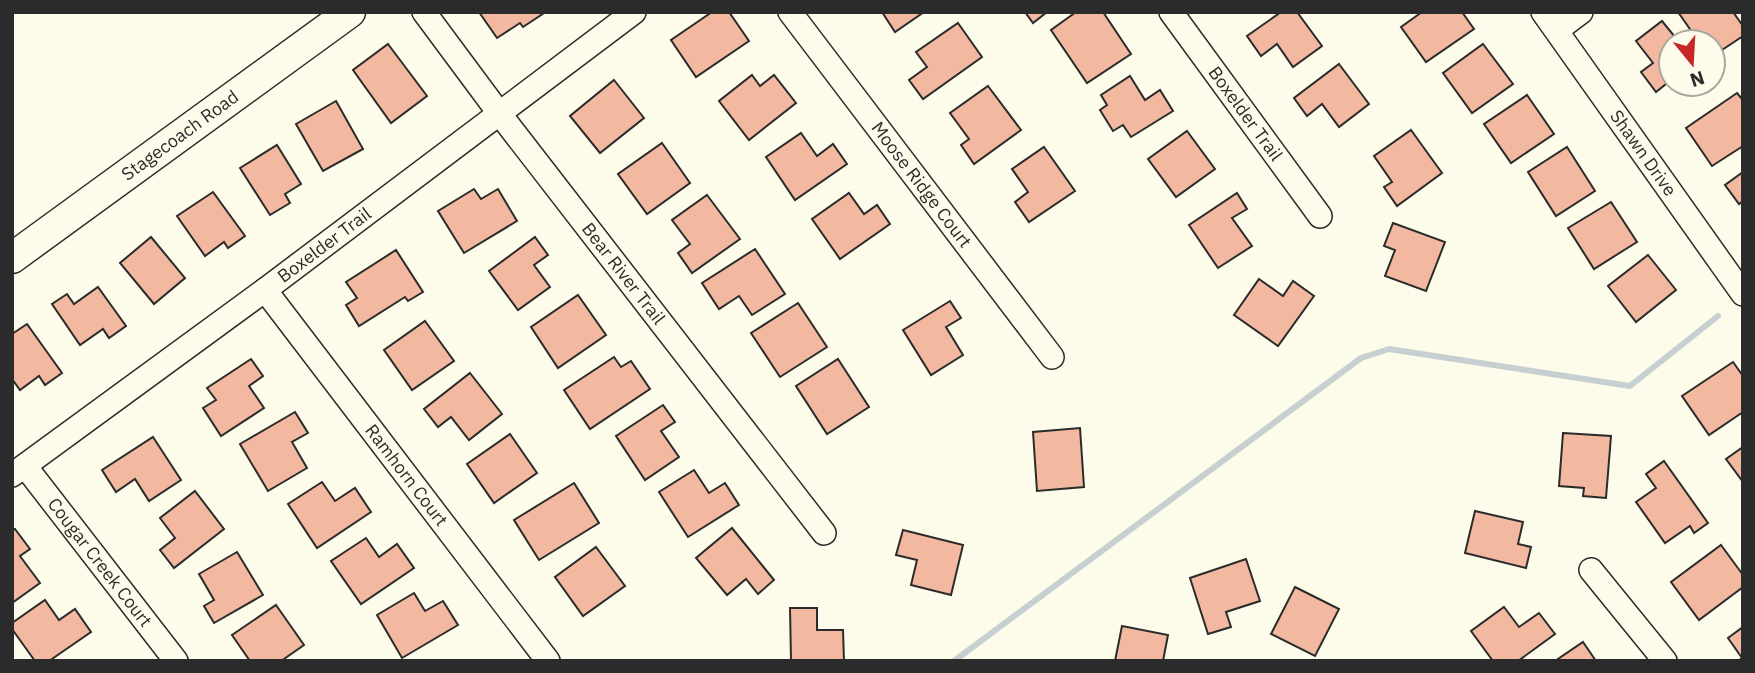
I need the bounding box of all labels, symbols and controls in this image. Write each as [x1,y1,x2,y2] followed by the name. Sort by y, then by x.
[1657,28,1727,98] north arrow
[1204,62,1288,165] street label: Boxelder Trail
[1687,66,1708,93] text: N
[117,85,243,185] street label: Stagecoach Road
[1605,105,1682,201] street label: Shawn Drive
[866,117,977,252] street label: Moose Ridge Court
[273,202,376,287] street label: Boxelder Trail
[577,218,670,329] street label: Bear River Trail
[360,419,453,531] street label: Ramhorn Court
[43,493,157,631] street label: Cougar Creek Court

